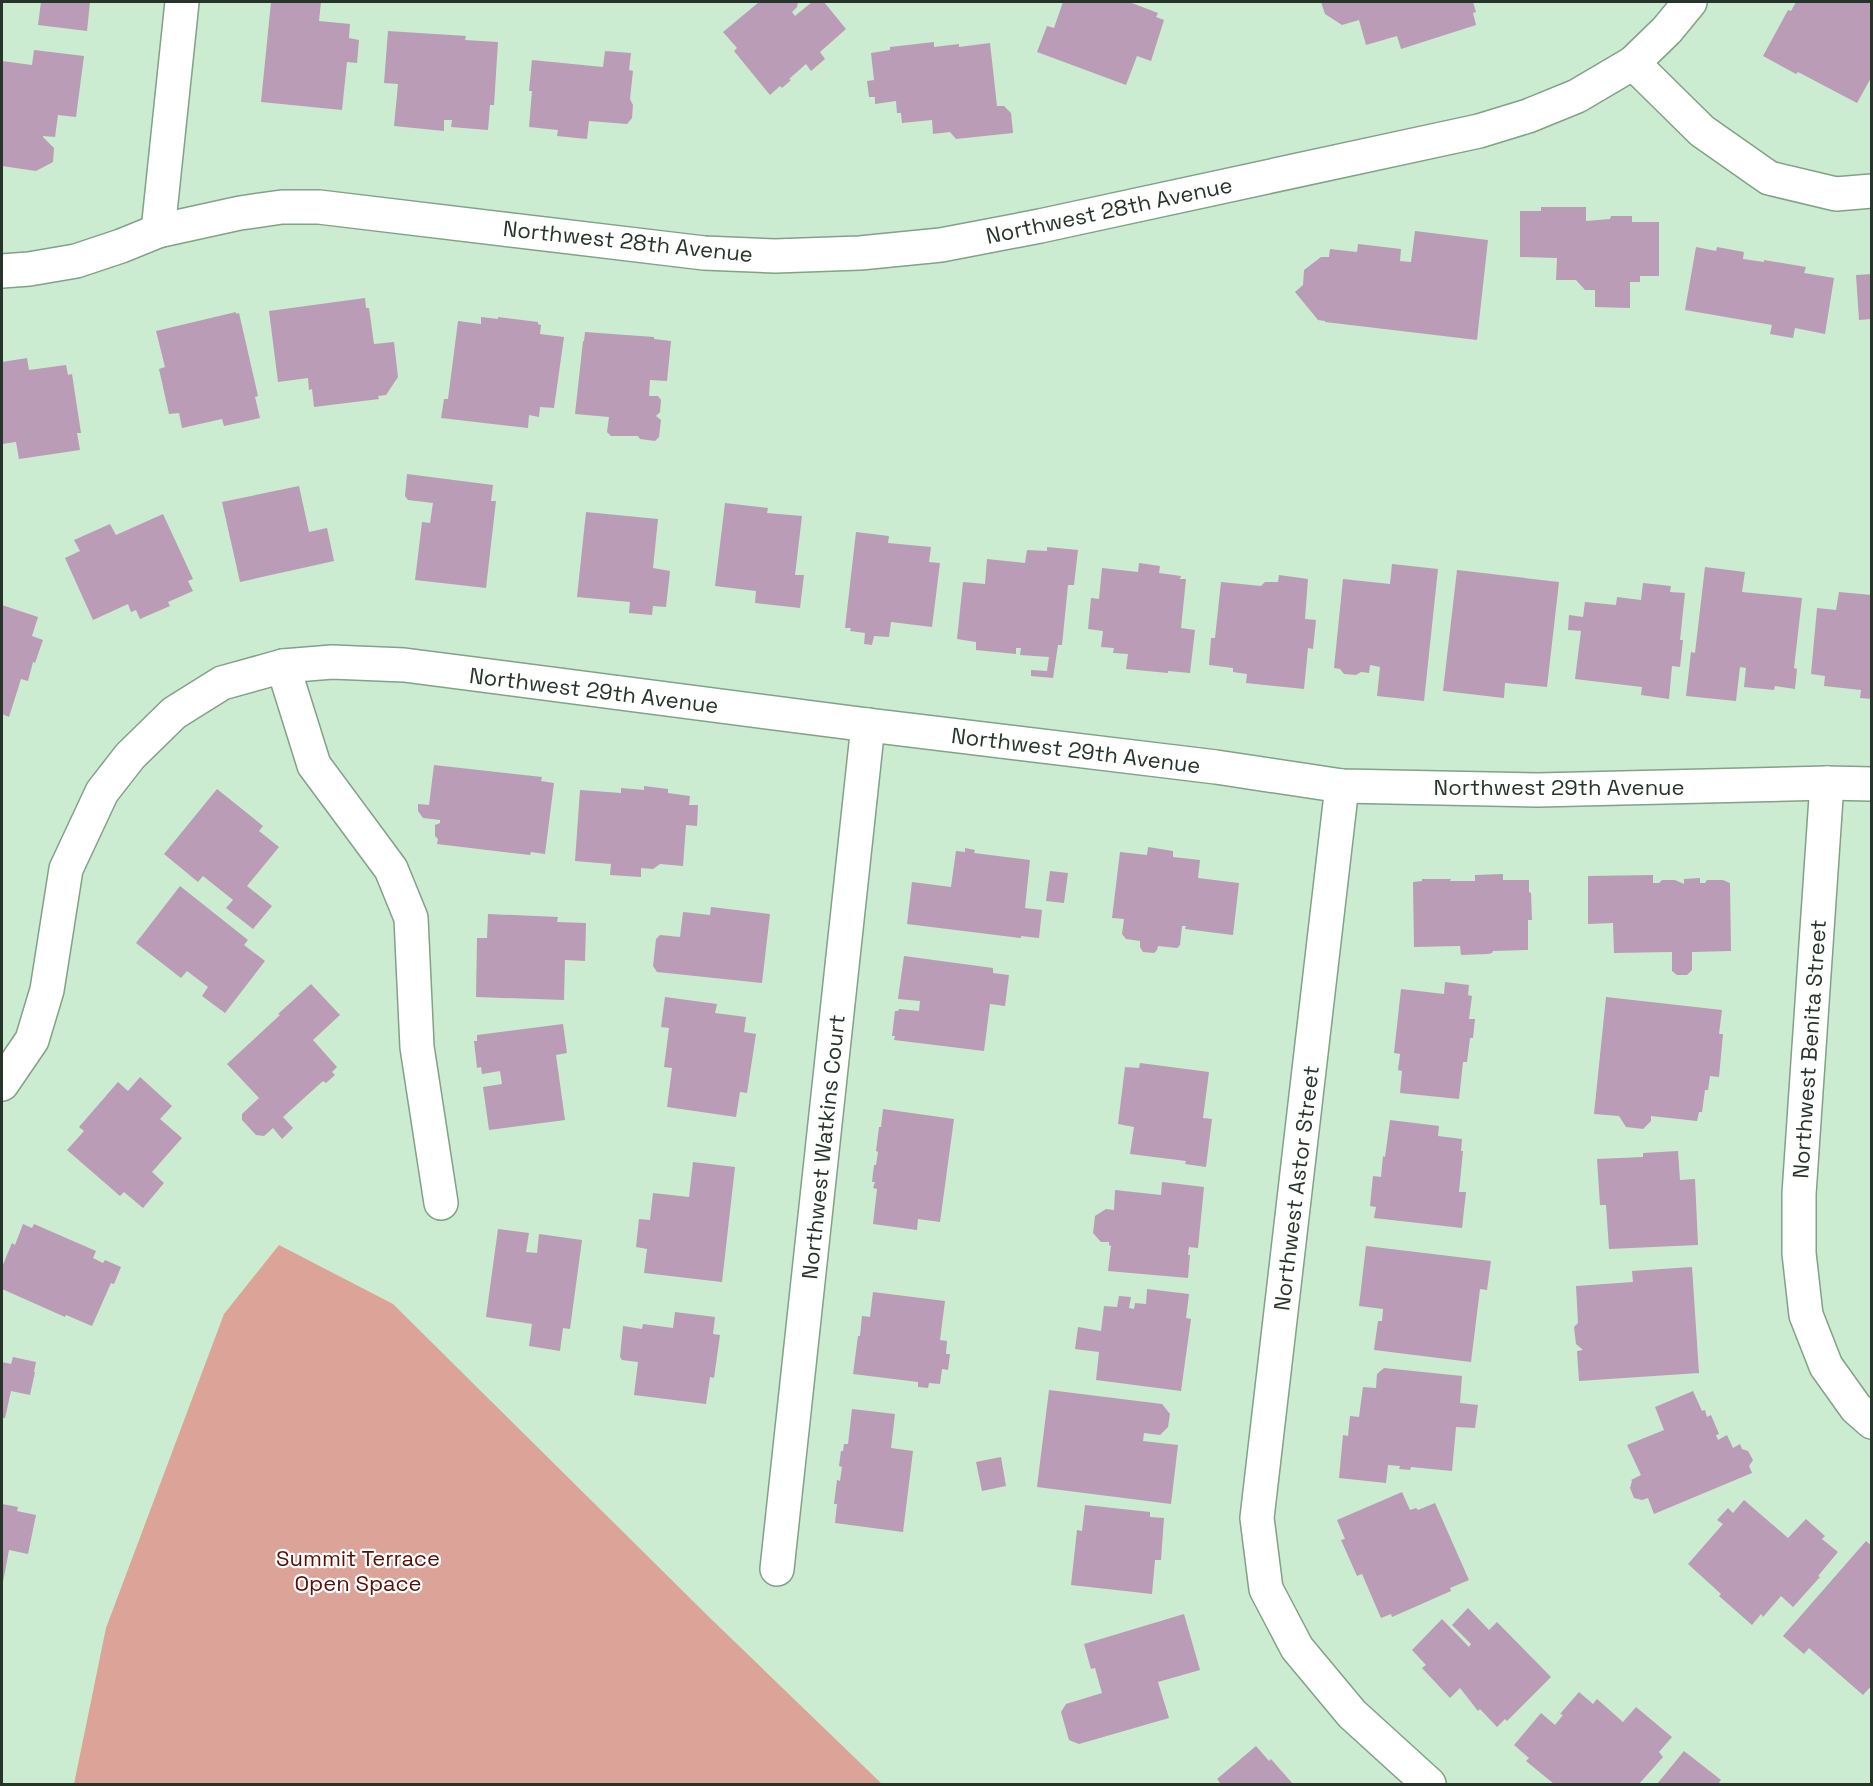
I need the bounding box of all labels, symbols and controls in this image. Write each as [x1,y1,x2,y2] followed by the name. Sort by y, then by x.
[983,170,1235,250] street label: Northwest 28th Avenue
[502,214,754,268] street label: Northwest 28th Avenue
[468,661,720,719] street label: Northwest 29th Avenue
[950,721,1202,779] street label: Northwest 29th Avenue
[1434,773,1684,801] street label: Northwest 29th Avenue
[1786,919,1832,1179] street label: Northwest Benita Street
[795,1013,851,1281] street label: Northwest Watkins Court
[1267,1064,1325,1312] street label: Northwest Astor Street
[276,1544,440,1597] park label: Summit Terrace Open Space

